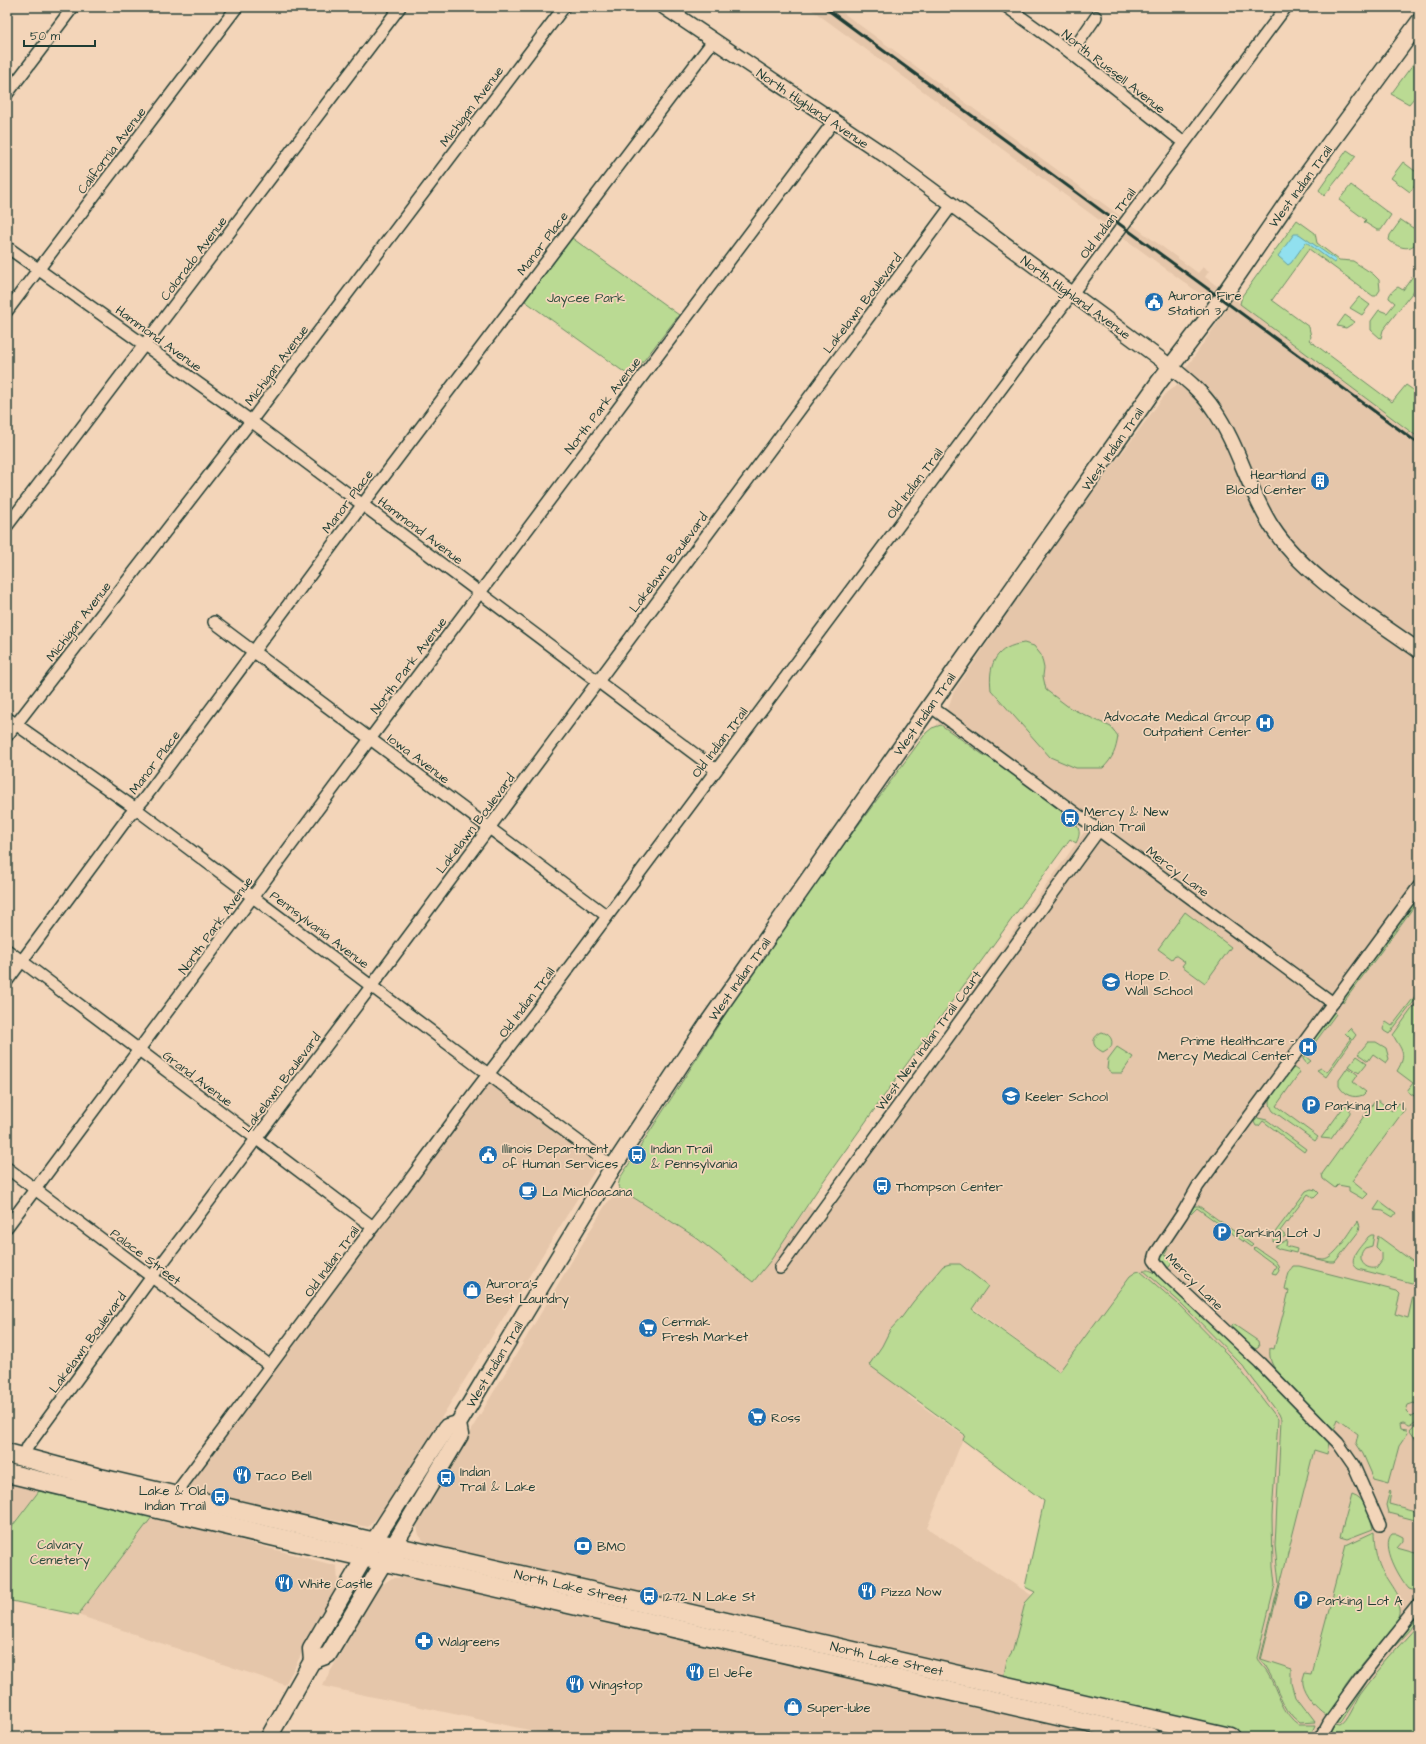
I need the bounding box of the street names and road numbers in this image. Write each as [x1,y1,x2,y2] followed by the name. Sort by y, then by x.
[1058,26,1169,118] street label: North Russell Avenue
[436,63,509,151] street label: Michigan Avenue
[752,65,872,154] street label: North Highland Avenue
[73,103,150,198] street label: California Avenue
[1265,142,1337,231] street label: West Indian Trail
[1075,185,1140,263] street label: Old Indian Trail
[513,208,573,279] street label: Manor Place
[156,213,231,304] street label: Colorado Avenue
[819,250,907,357] street label: Lakelawn Boulevard
[1016,252,1134,345] street label: North Highland Avenue
[112,301,205,376] street label: Hammond Avenue
[241,322,314,410] street label: Michigan Avenue
[560,353,645,458] street label: North Park Avenue
[1077,404,1148,495] street label: West Indian Trail
[882,445,947,523] street label: Old Indian Trail
[318,466,378,537] street label: Manor Place
[374,493,467,569] street label: Hammond Avenue
[625,509,713,616] street label: Lakelawn Boulevard
[42,578,116,666] street label: Michigan Avenue
[366,613,451,718] street label: North Park Avenue
[889,669,960,760] street label: West Indian Trail
[687,704,752,782] street label: Old Indian Trail
[125,727,185,798] street label: Manor Place
[383,729,453,788] street label: Iowa Avenue
[432,770,520,877] street label: Lakelawn Boulevard
[1142,842,1213,902] street label: Mercy Lane
[174,873,257,978] street label: North Park Avenue
[265,887,373,974] street label: Pennsylvania Avenue
[704,934,775,1025] street label: West Indian Trail
[494,964,559,1042] street label: Old Indian Trail
[872,966,986,1114] street label: West New Indian Trail Court
[238,1029,326,1136] street label: Lakelawn Boulevard
[159,1047,236,1111] street label: Grand Avenue
[300,1222,364,1301] street label: Old Indian Trail
[106,1224,185,1290] street label: Palace Street
[1161,1249,1227,1315] street label: Mercy Lane
[45,1288,131,1397] street label: Lakelawn Boulevard
[462,1318,528,1411] street label: West Indian Trail
[512,1565,630,1609] street label: North Lake Street
[828,1637,946,1681] street label: North Lake Street

